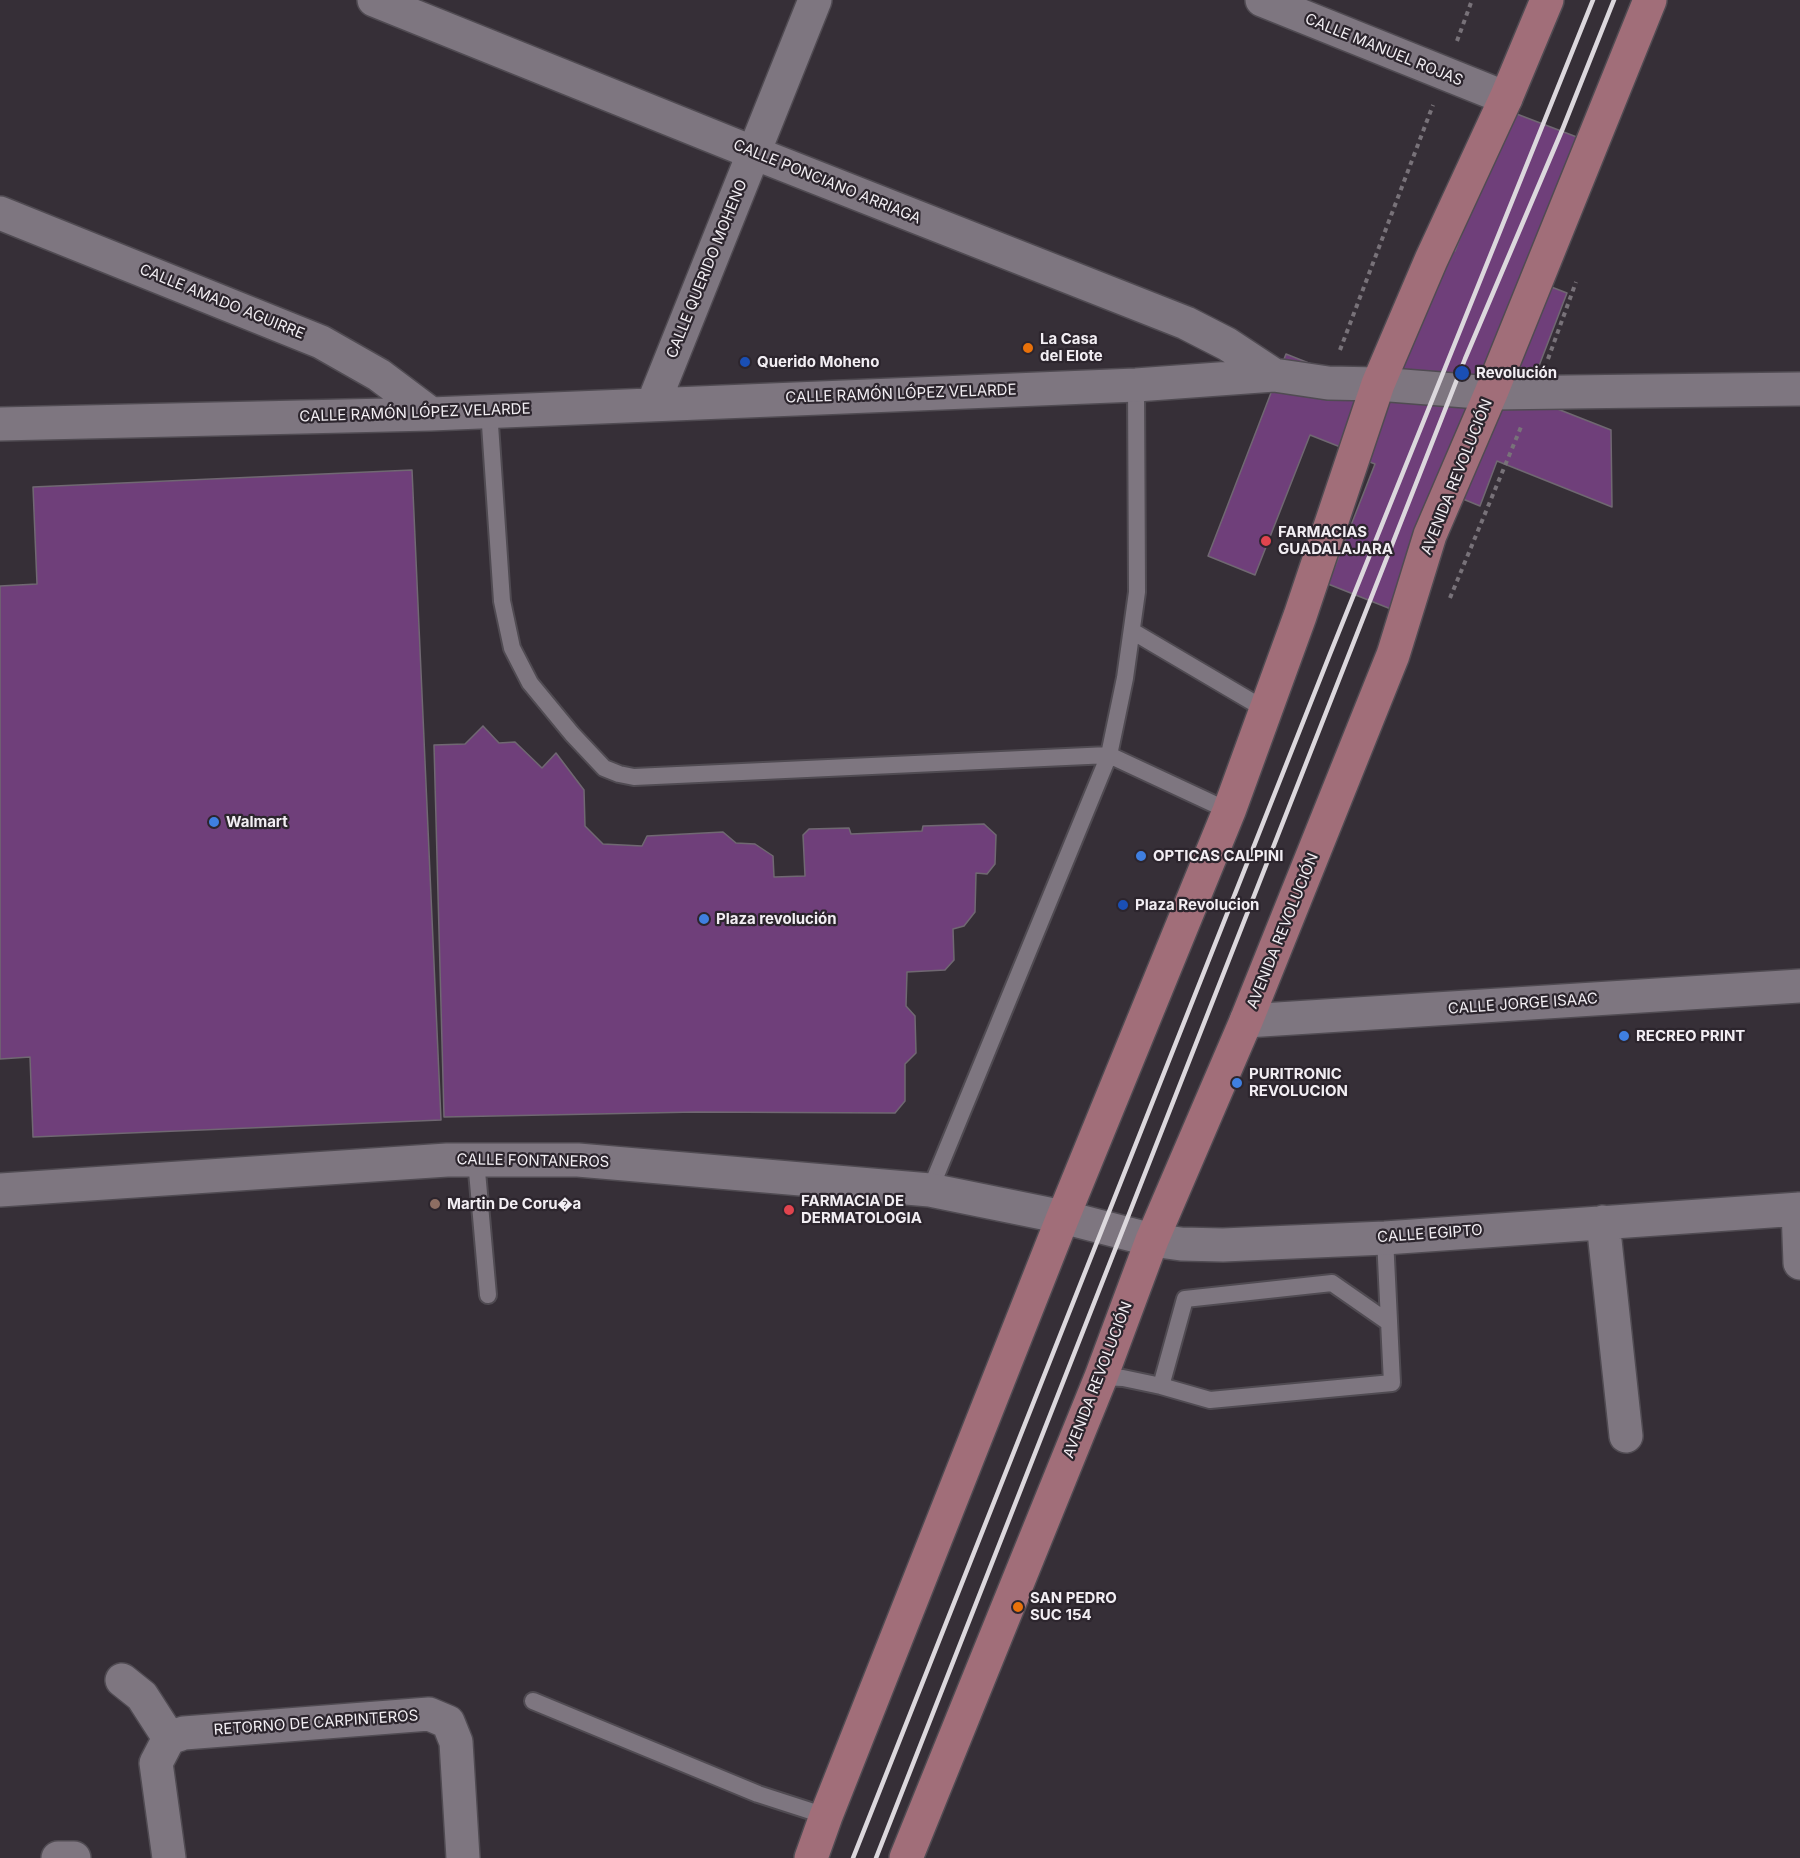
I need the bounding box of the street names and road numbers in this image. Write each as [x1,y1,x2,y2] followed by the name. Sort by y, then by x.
[1302,10,1466,90] street label: CALLE MANUEL ROJAS
[731,136,923,228] street label: CALLE PONCIANO ARRIAGA
[663,177,751,361] street label: CALLE QUERIDO MOHENO
[137,261,307,343] street label: CALLE AMADO AGUIRRE
[785,381,1017,407] street label: CALLE RAMÓN LÓPEZ VELARDE
[1418,397,1496,557] street label: AVENIDA REVOLUCIÓN
[299,400,531,426] street label: CALLE RAMÓN LÓPEZ VELARDE
[1244,851,1322,1011] street label: AVENIDA REVOLUCIÓN
[1447,990,1599,1018] street label: CALLE JORGE ISAAC
[457,1151,609,1171] street label: CALLE FONTANEROS
[1377,1221,1483,1247] street label: CALLE EGIPTO
[1060,1299,1136,1461] street label: AVENIDA REVOLUCIÓN
[213,1707,419,1739] street label: RETORNO DE CARPINTEROS

